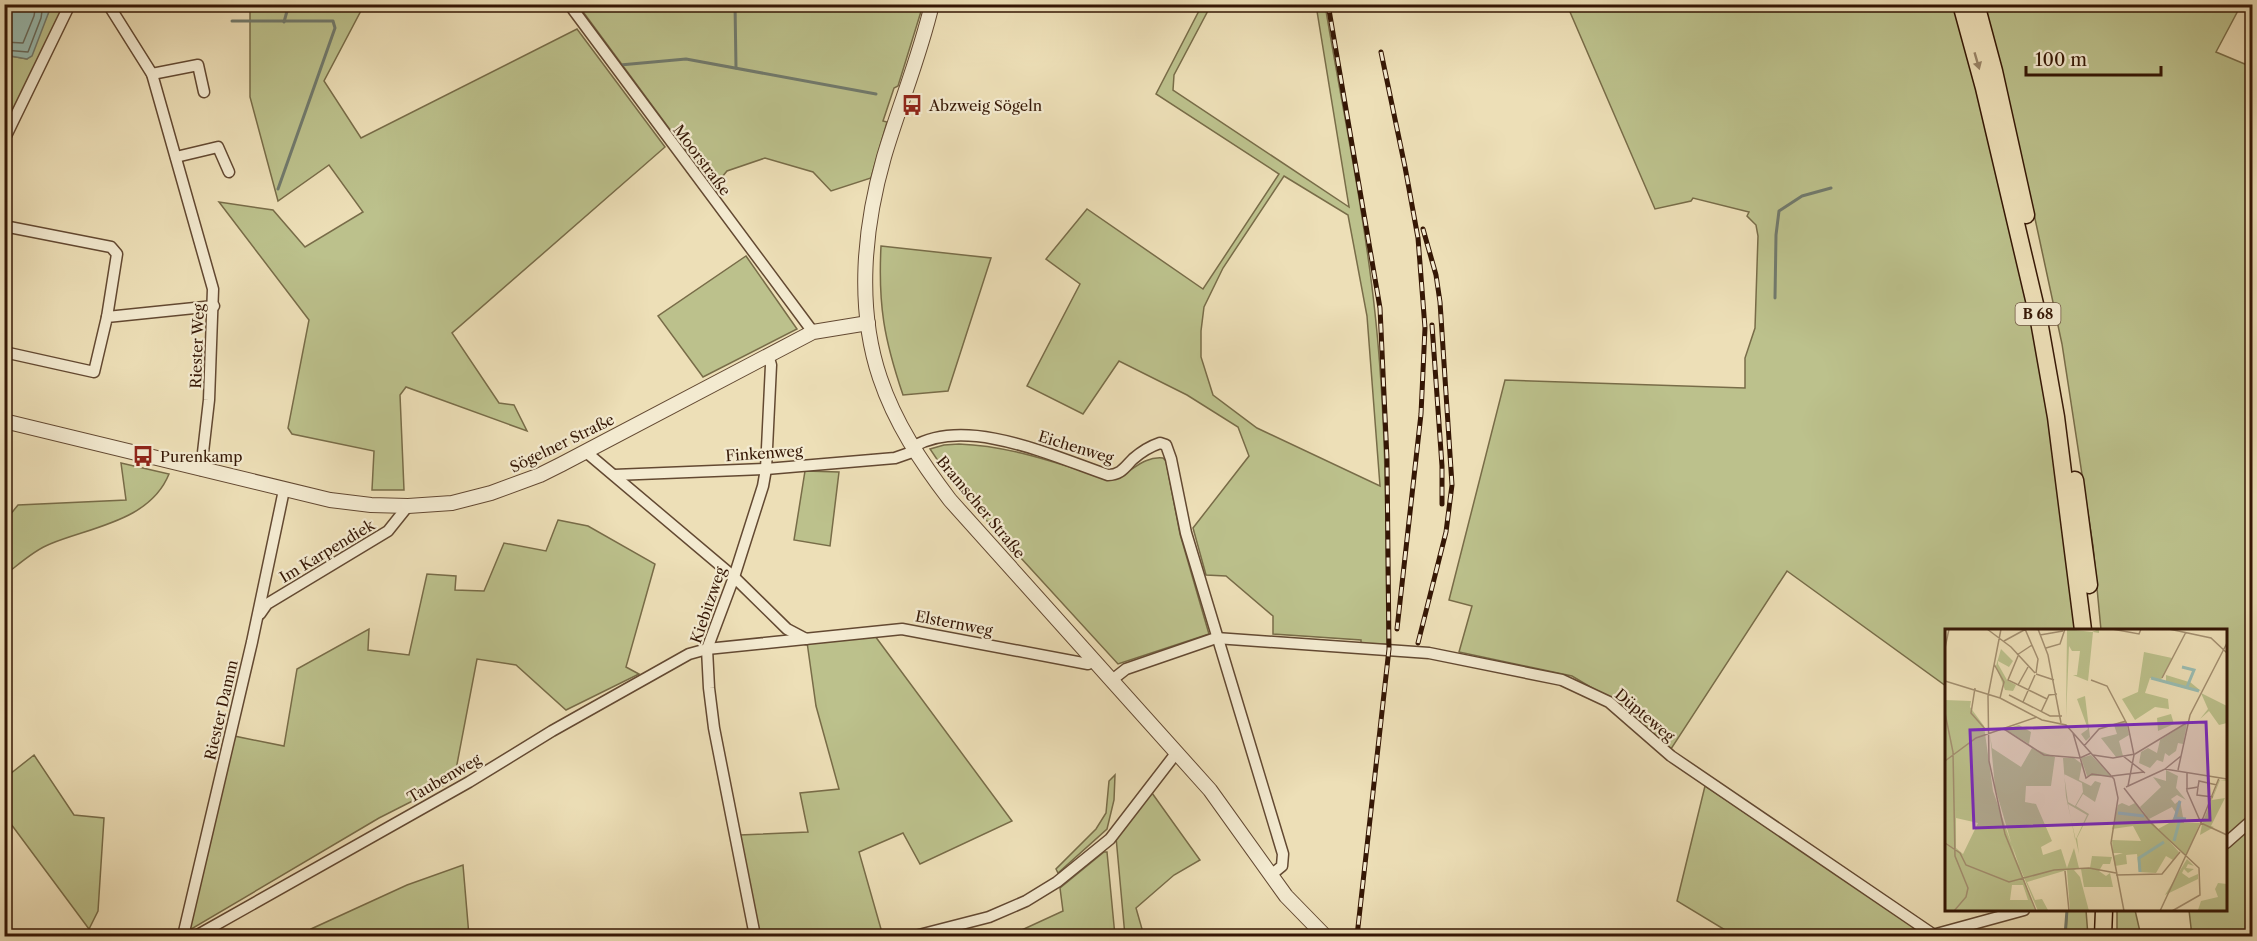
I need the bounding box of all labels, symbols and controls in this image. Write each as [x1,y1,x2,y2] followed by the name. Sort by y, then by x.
[2026,39,2161,77] scale bar
[2035,49,2087,71] text: 100 m
[1973,52,1982,70] one-way arrow
[900,93,924,117] bus stop icon: Abzweig Sögeln
[928,96,1043,115] place label: Abzweig Sögeln
[669,121,735,199] street label: Moorstraße
[186,303,208,389] street label: Riester Weg
[2016,303,2060,325] road number: B 68
[507,409,617,477] street label: Sögelner Straße
[1036,427,1116,467] street label: Eichenweg
[725,441,803,465] street label: Finkenweg
[131,444,155,468] bus stop icon: Purenkamp
[160,447,243,466] place label: Purenkamp
[933,452,1029,562] street label: Bramscher Straße
[276,515,379,587] street label: Im Karpendiek
[686,564,730,646] street label: Kiebitzweg
[914,606,994,640] street label: Elsternweg
[1945,629,2227,911] inset map
[200,658,242,762] street label: Riester Damm
[1611,685,1679,746] street label: Düpteweg
[404,749,484,807] street label: Taubenweg

